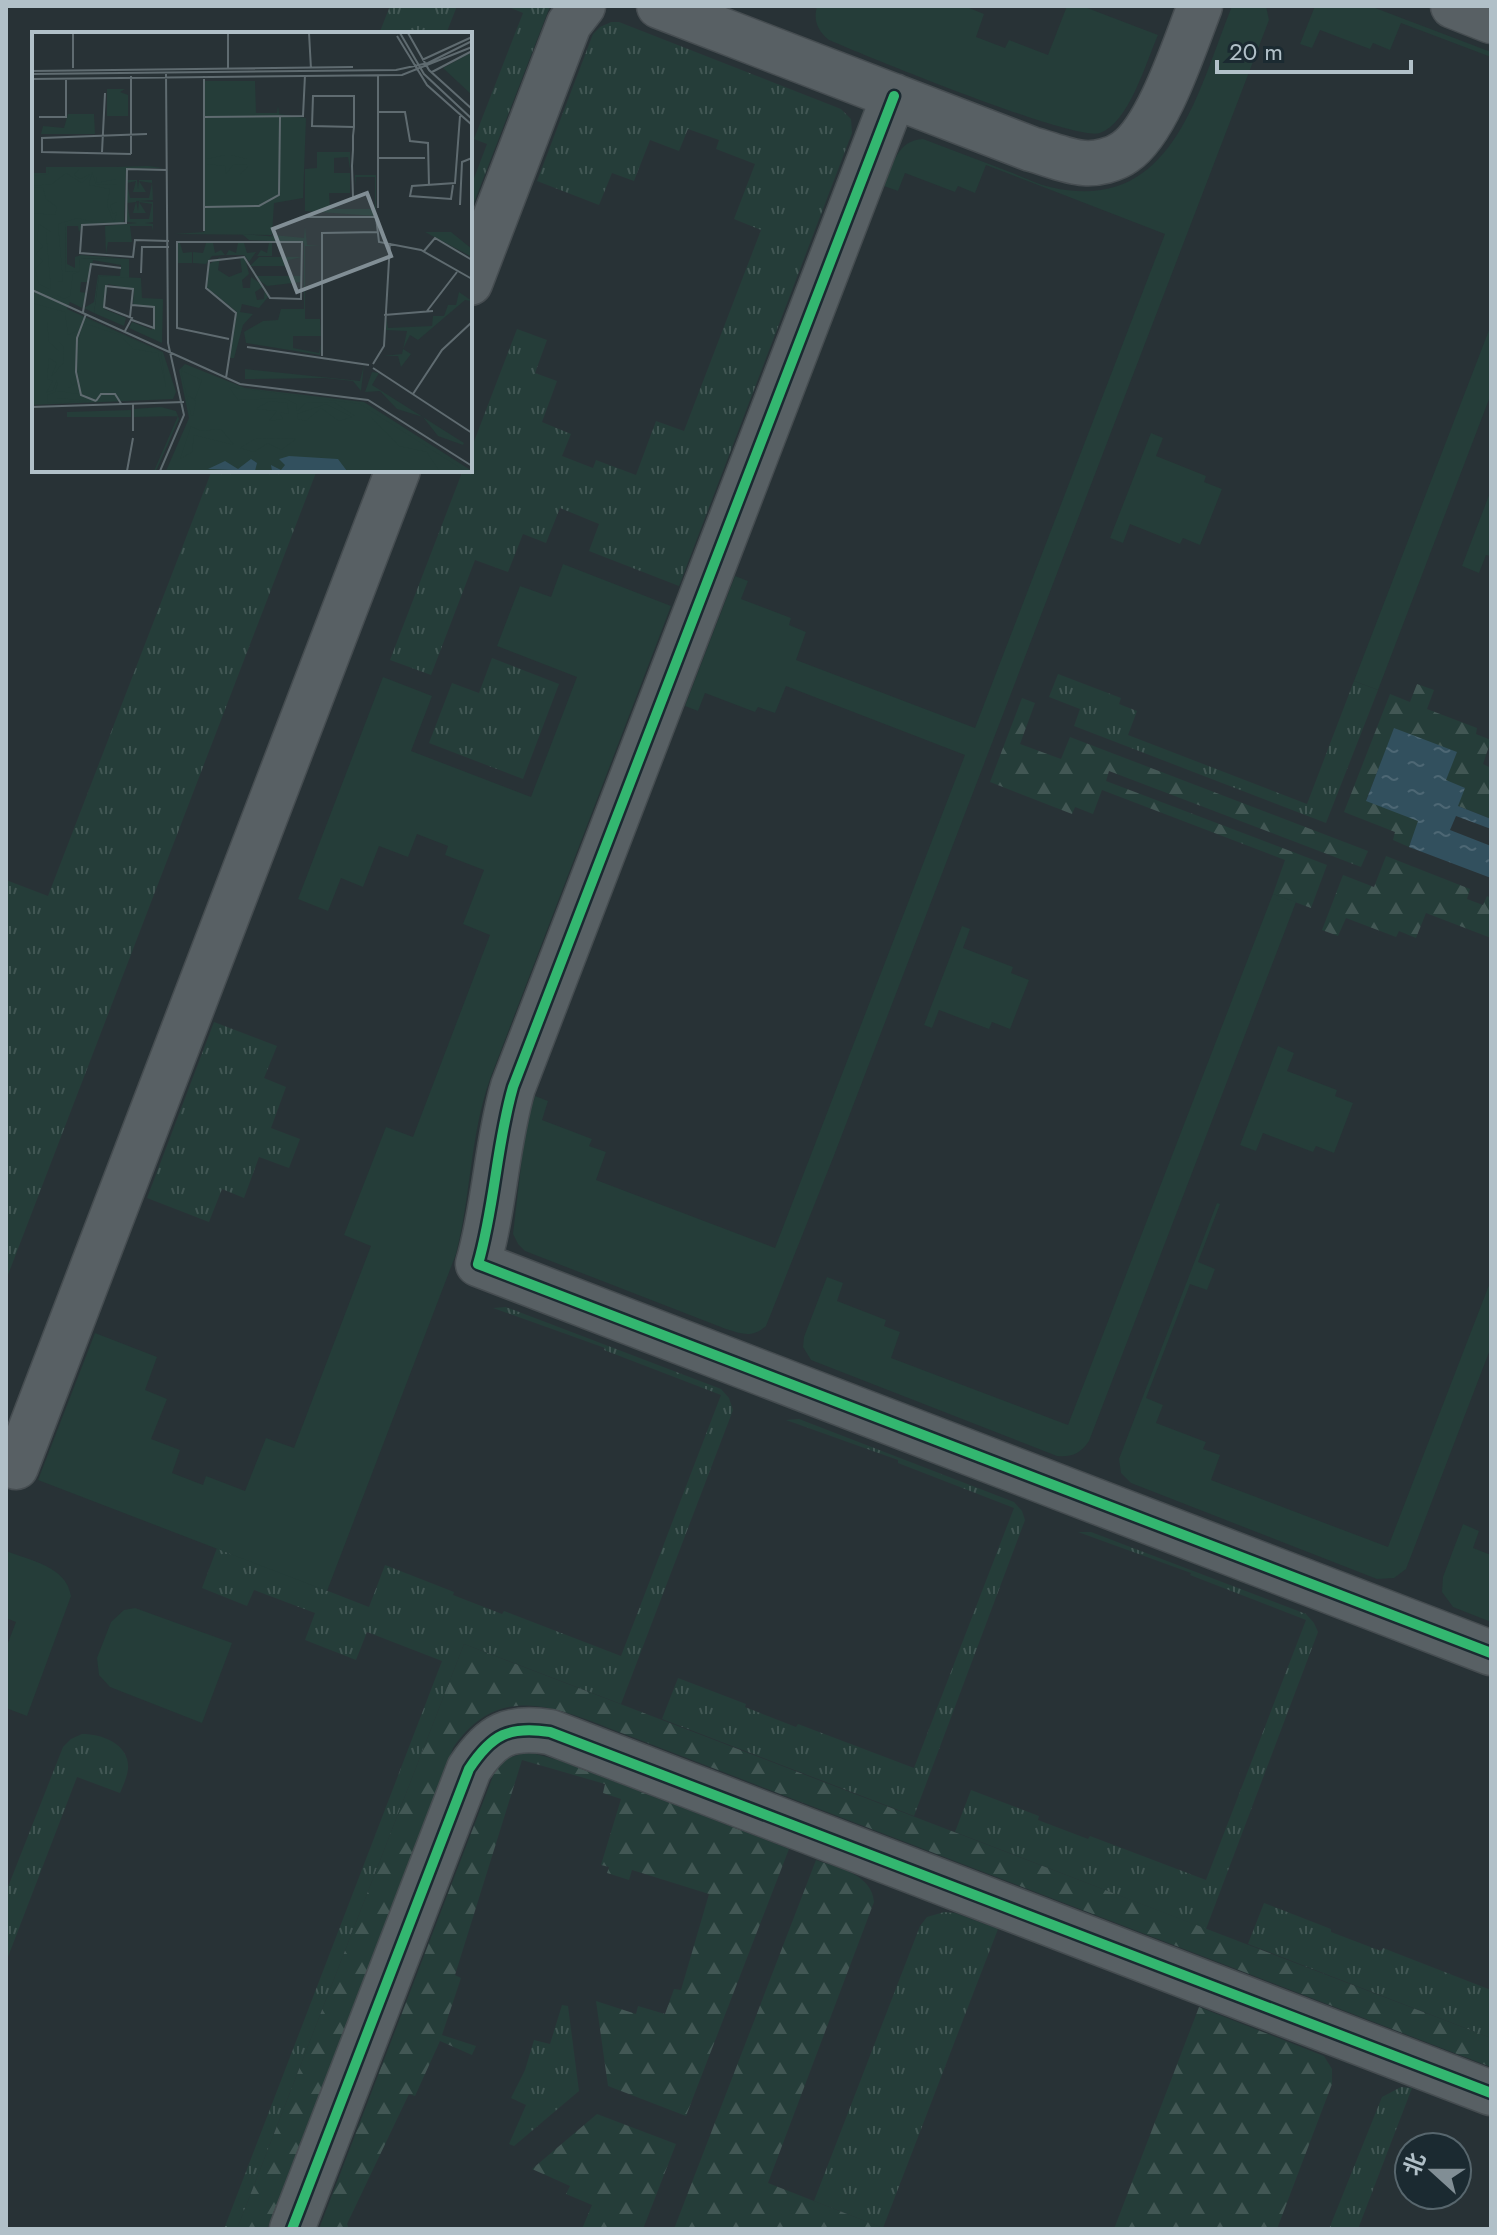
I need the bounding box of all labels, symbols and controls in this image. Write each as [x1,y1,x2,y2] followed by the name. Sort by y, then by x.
[1217,24,1411,74] scale bar
[32,32,472,472] inset map
[1229,34,1283,69] text: 20 m
[1393,2131,1473,2211] north arrow
[1395,2148,1433,2180] text: 北

